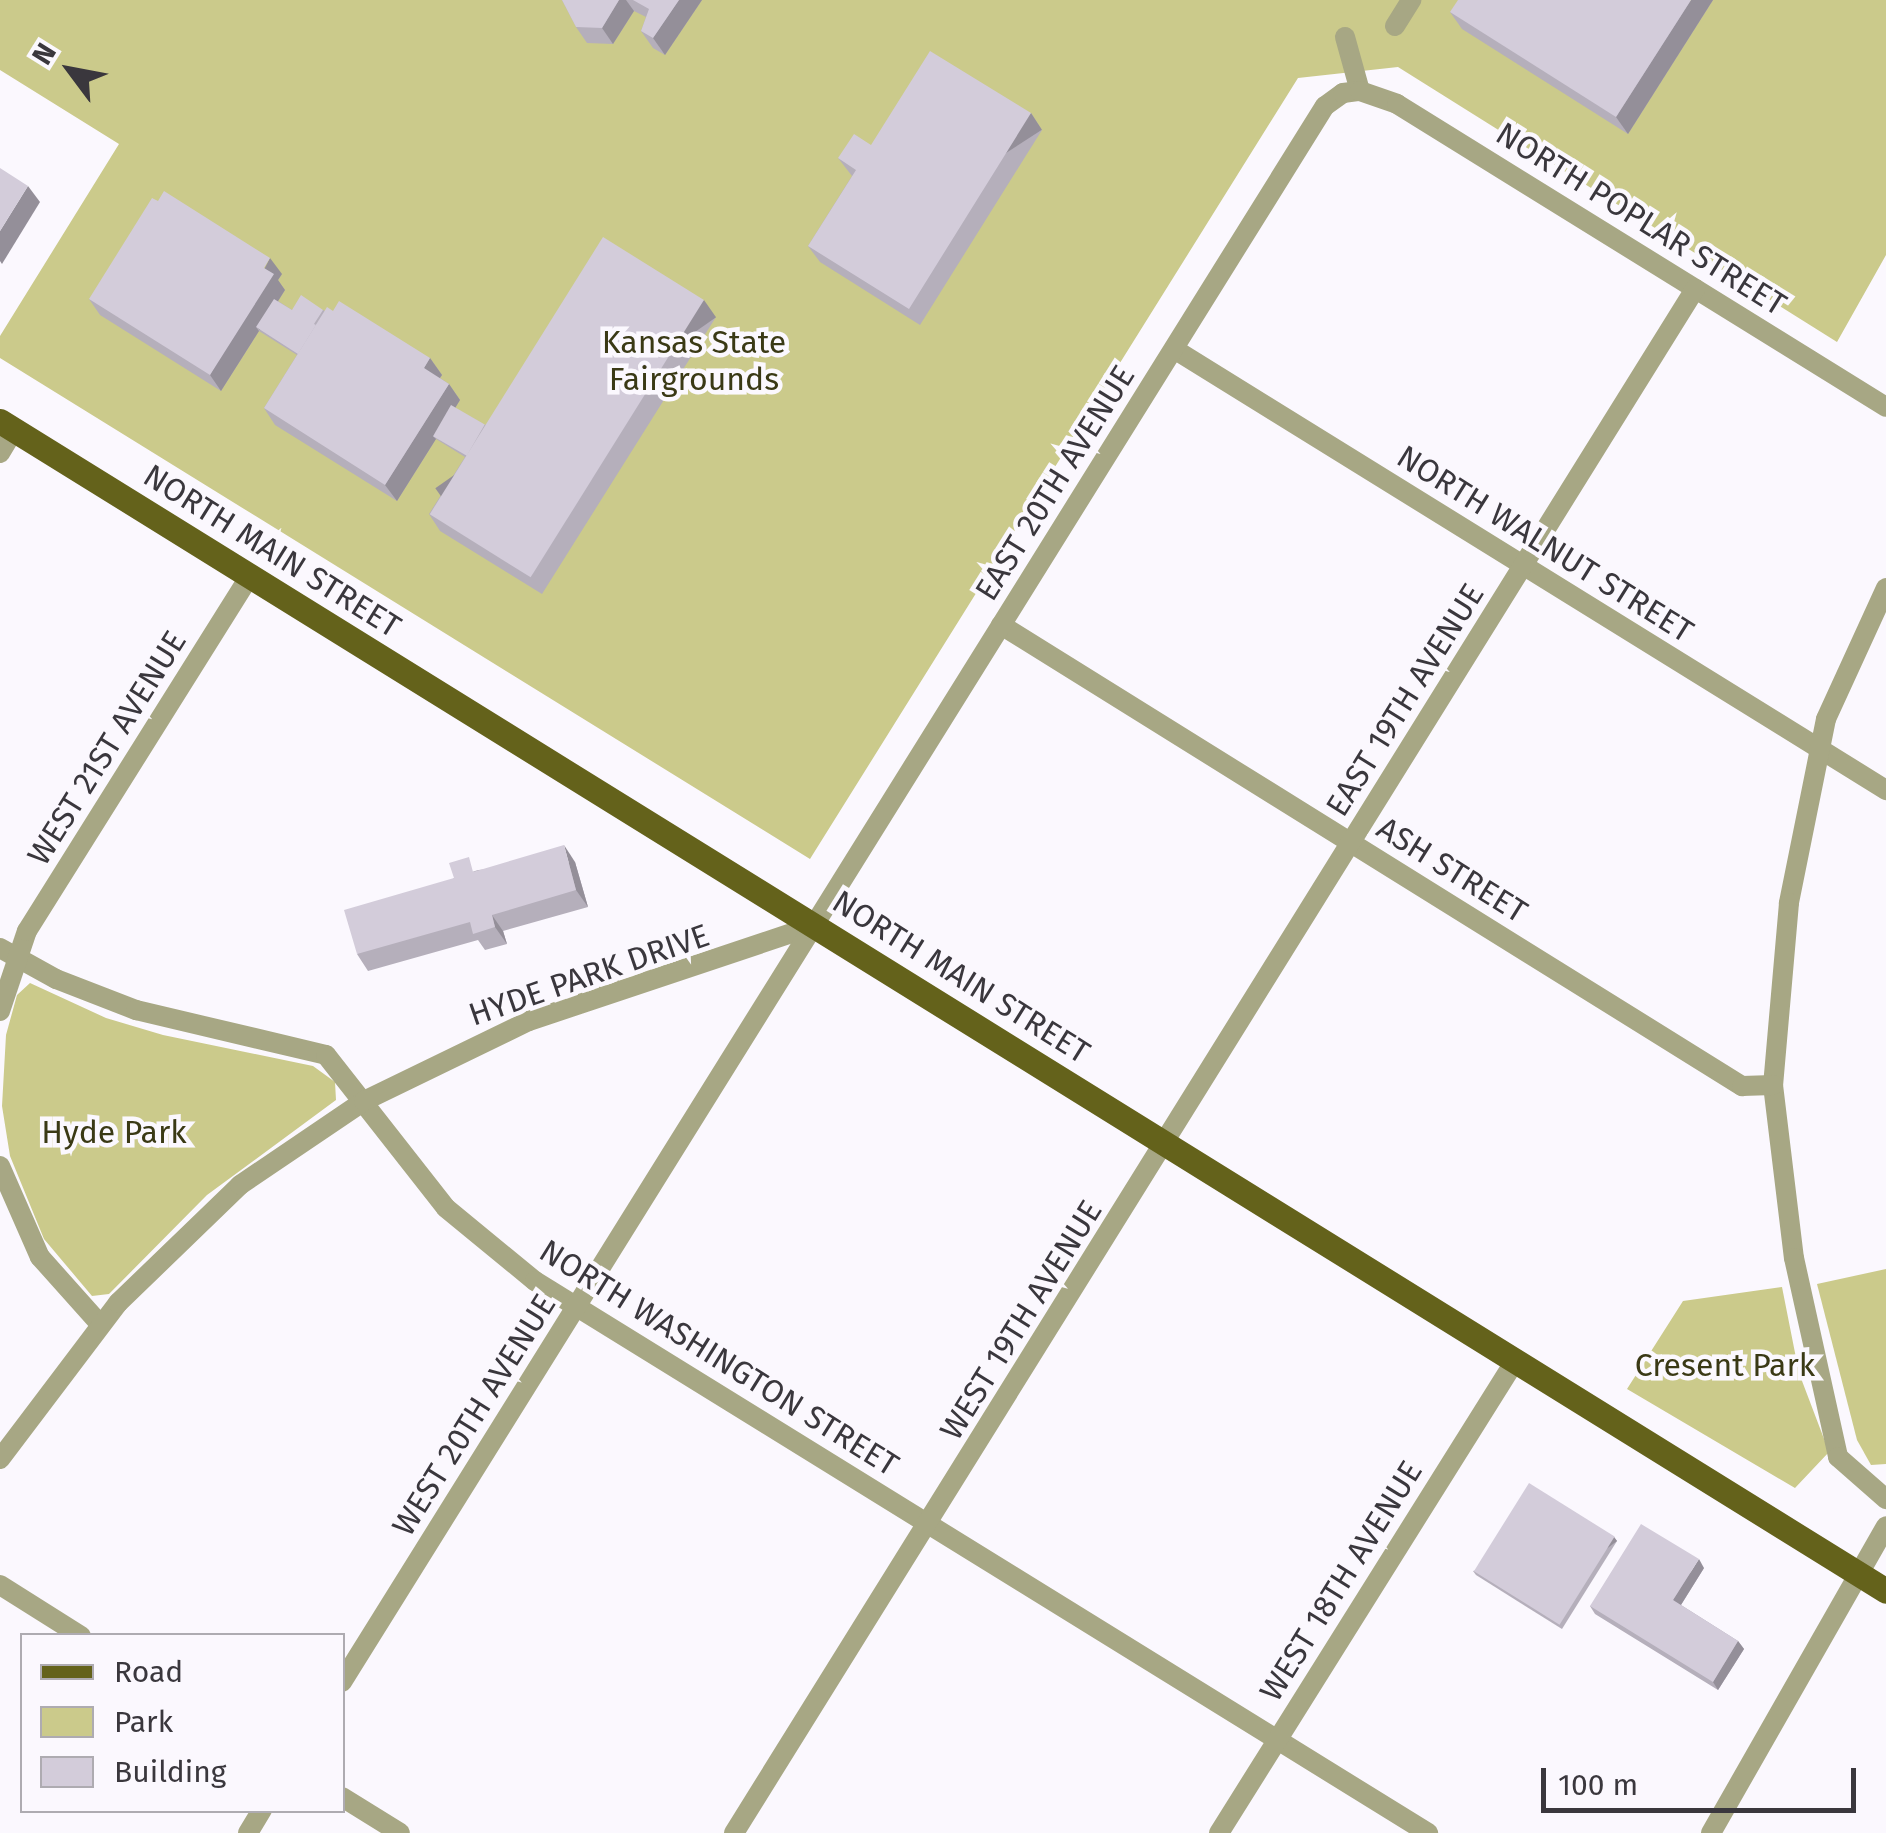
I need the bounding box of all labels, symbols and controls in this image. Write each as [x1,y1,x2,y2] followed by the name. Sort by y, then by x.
[20,20,120,120] north arrow
[25,37,63,70] text: N
[1489,114,1793,324] street label: NORTH POPLAR STREET
[602,324,786,399] park label: Kansas State Fairgrounds
[967,358,1143,608] street label: EAST 20TH AVENUE
[1390,437,1700,651] street label: NORTH WALNUT STREET
[136,456,408,646] street label: NORTH MAIN STREET
[1318,577,1492,823] street label: EAST 19TH AVENUE
[20,624,194,872] street label: WEST 21ST AVENUE
[1370,809,1534,931] street label: ASH STREET
[825,882,1097,1072] street label: NORTH MAIN STREET
[464,916,714,1034] street label: HYDE PARK DRIVE
[41,1113,187,1151] park label: Hyde Park
[932,1193,1110,1447] street label: WEST 19TH AVENUE
[533,1232,905,1484] street label: NORTH WASHINGTON STREET
[384,1287,564,1543] street label: WEST 20TH AVENUE
[1635,1346,1815,1384] park label: Cresent Park
[1252,1454,1430,1708] street label: WEST 18TH AVENUE
[20,1633,345,1813] legend
[114,1654,183,1690] text: Road
[114,1704,173,1740] text: Park
[1546,1748,1861,1810] scale bar
[114,1754,226,1790] text: Building
[1558,1767,1638,1803] text: 100 m

